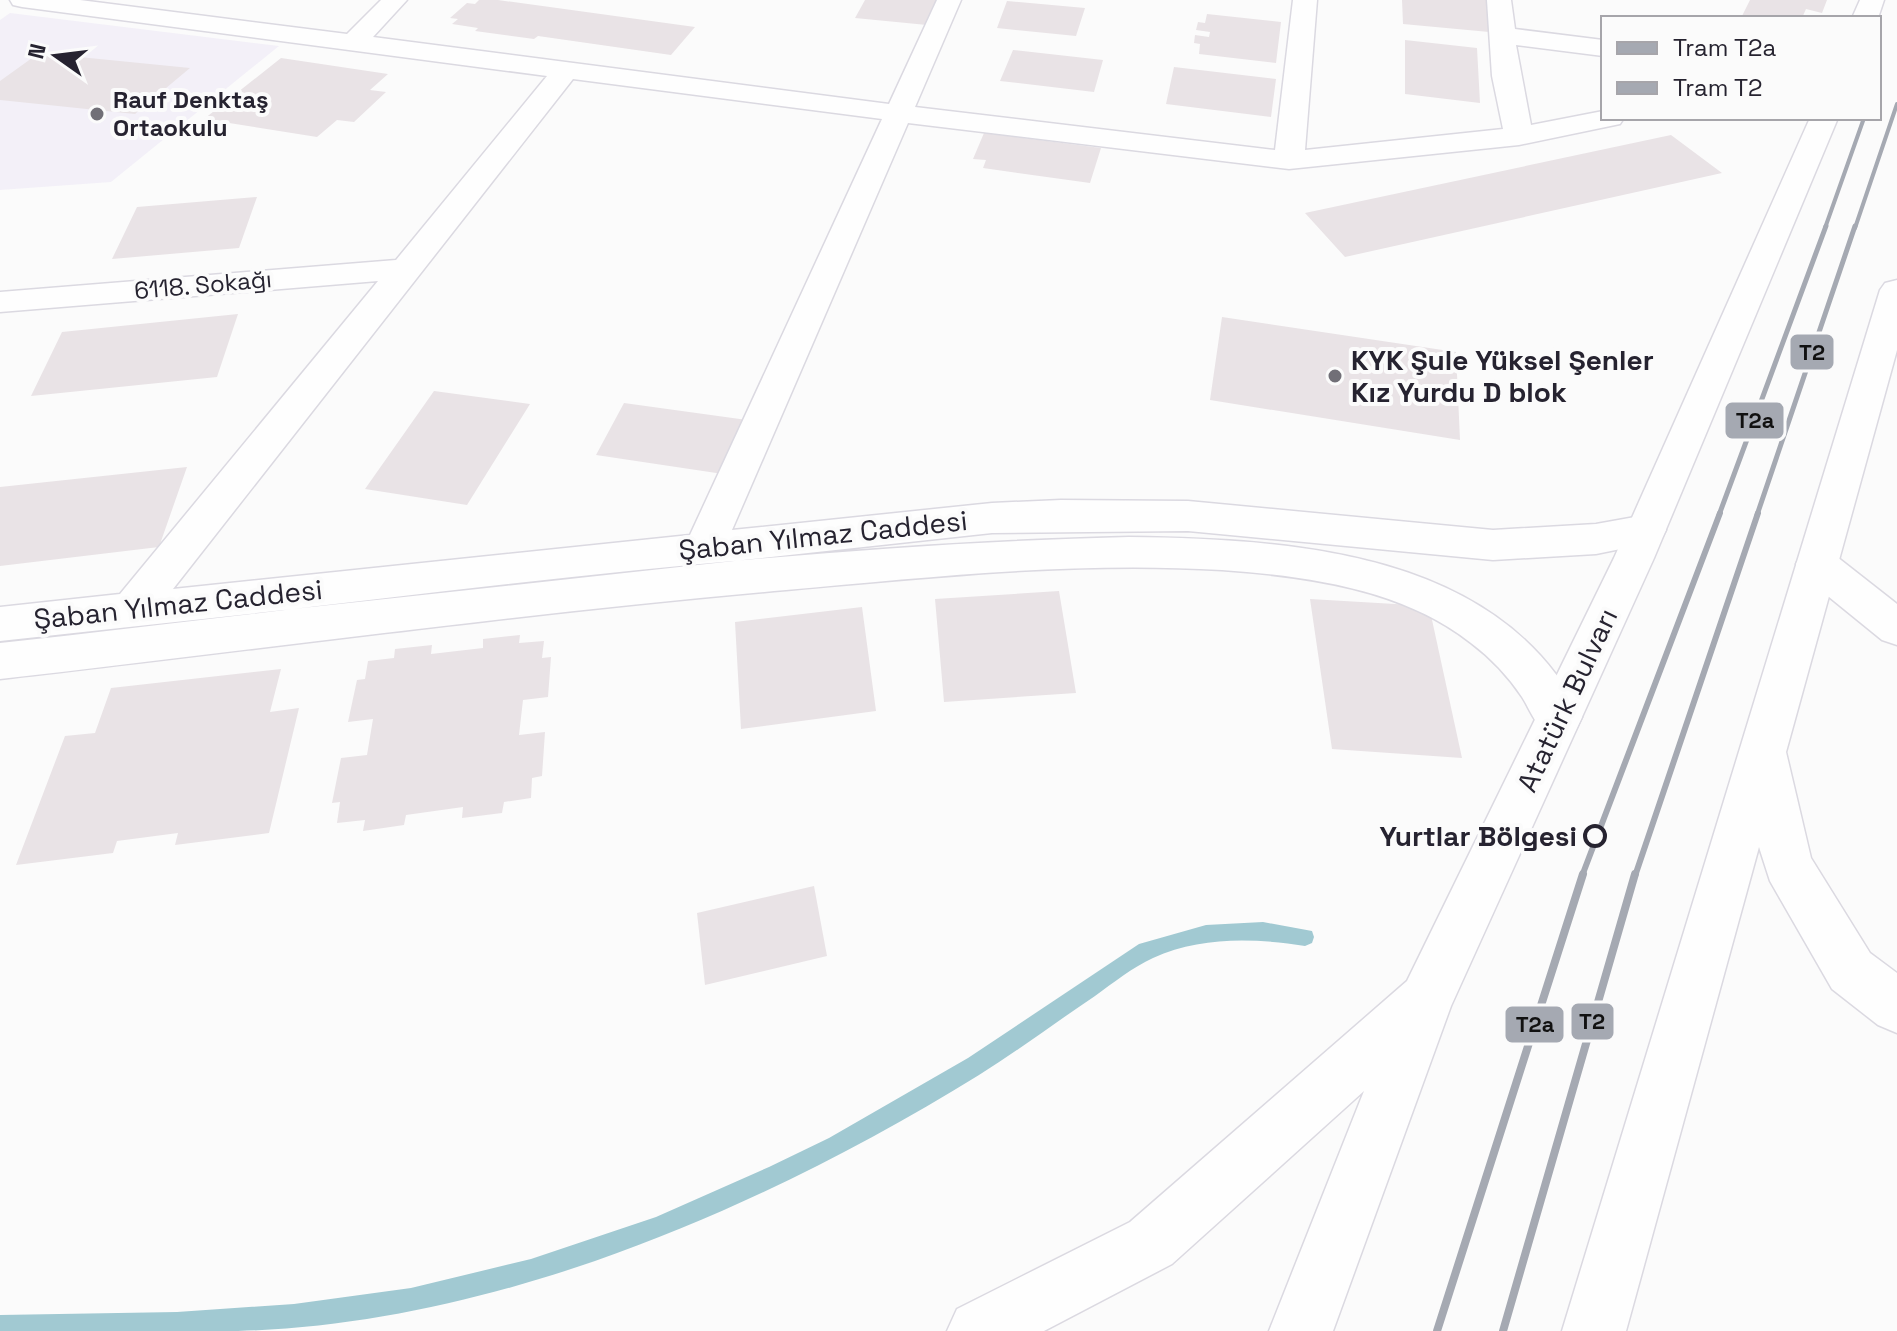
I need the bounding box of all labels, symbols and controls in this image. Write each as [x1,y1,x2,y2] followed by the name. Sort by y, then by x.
[16,16,96,96] north arrow
[1601,16,1881,120] legend
[1673,32,1777,63] text: Tram T2a
[21,41,52,62] text: N
[1673,72,1763,103] text: Tram T2
[113,84,269,143] place label: Rauf Denktaş Ortaokulu
[88,105,106,123] marker: Rauf Denktaş Ortaokulu
[133,263,273,306] street label: 6118. Sokağı
[1789,333,1835,371] line badge: T2
[1799,338,1825,366] text: T2
[1351,342,1654,410] place label: KYK Şule Yüksel Şenler Kız Yurdu D blok
[1326,367,1344,385] marker: KYK Şule Yüksel Şenler Kız Yurdu D blok
[1724,401,1785,440] line badge: T2a
[1736,406,1775,434] text: T2a
[677,502,969,568] street label: Şaban Yılmaz Caddesi
[32,571,324,637] street label: Şaban Yılmaz Caddesi
[1509,602,1625,798] street label: Atatürk Bulvarı
[1379,818,1577,854] place label: Yurtlar Bölgesi
[1584,825,1606,847] marker: Yurtlar Bölgesi
[1570,1002,1615,1041] line badge: T2
[1504,1005,1565,1044] line badge: T2a
[1579,1007,1605,1035] text: T2
[1516,1010,1555,1038] text: T2a

